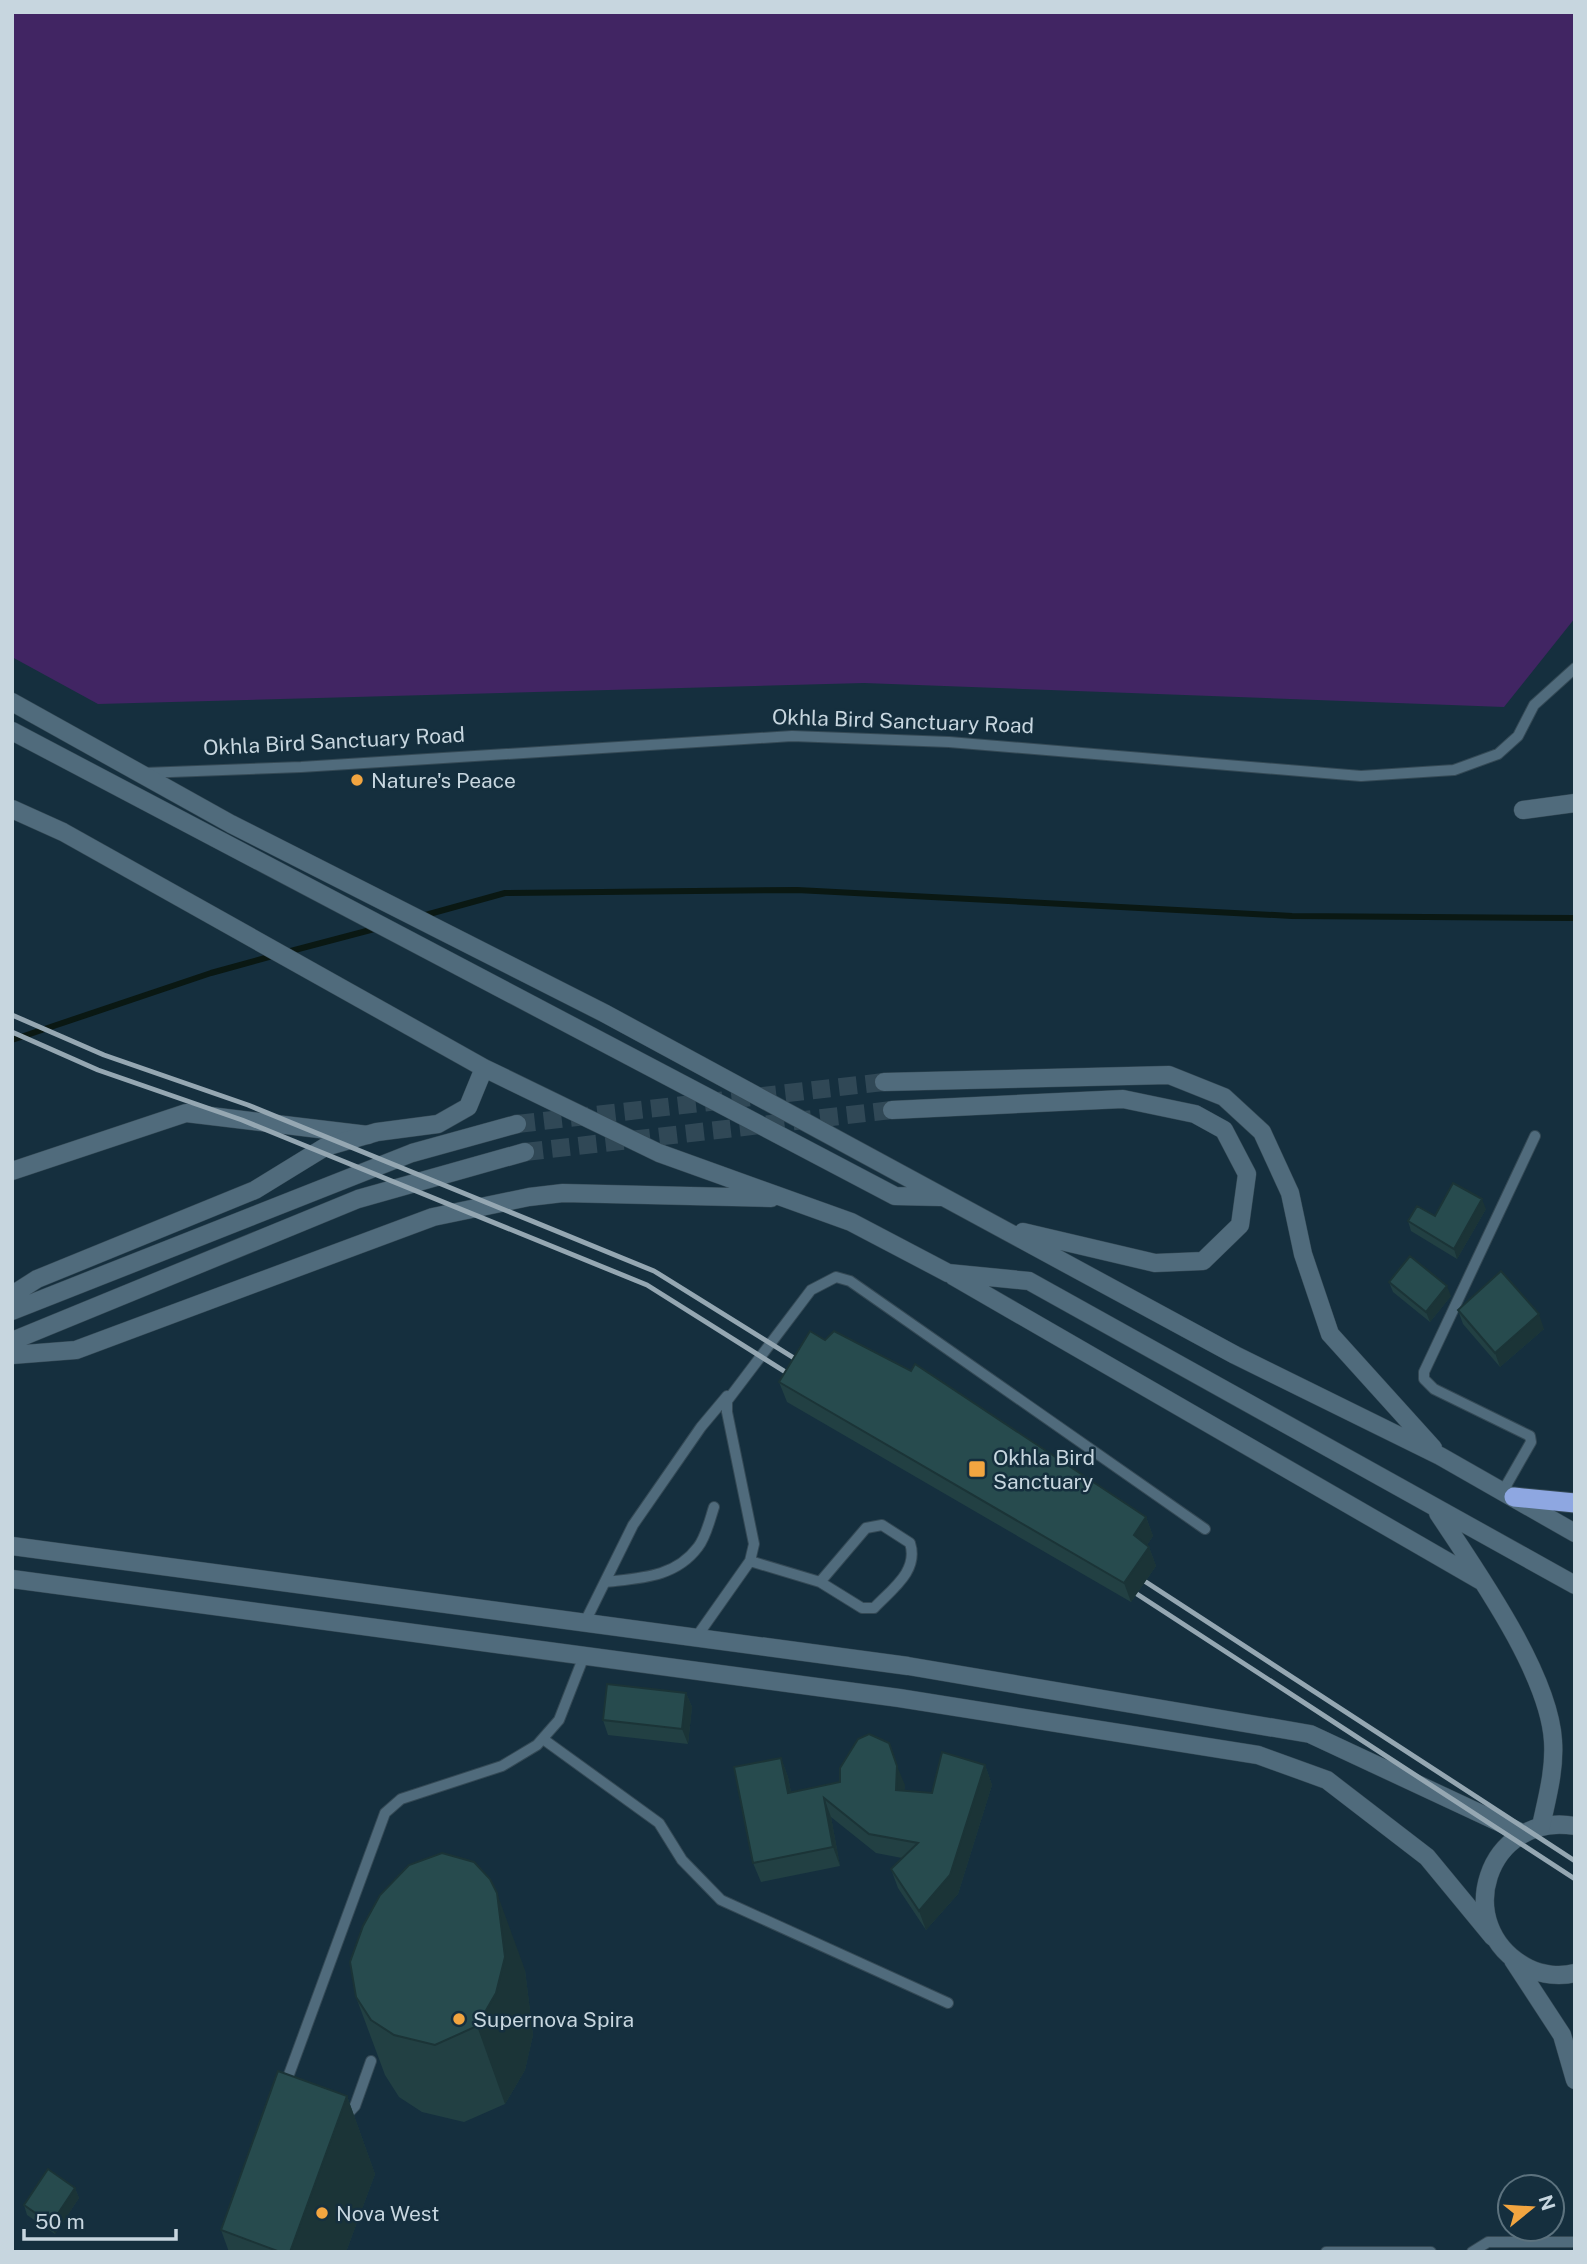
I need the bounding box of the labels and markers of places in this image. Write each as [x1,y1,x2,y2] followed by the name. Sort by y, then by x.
[371,768,516,793] place label: Nature's Peace
[349,772,365,788] marker: Nature's Peace
[993,1445,1095,1494] place label: Okhla Bird Sanctuary
[967,1459,987,1479] marker: Okhla Bird Sanctuary
[473,2007,634,2032] place label: Supernova Spira
[451,2011,467,2027] marker: Supernova Spira
[336,2201,439,2226] place label: Nova West
[314,2205,330,2221] marker: Nova West

